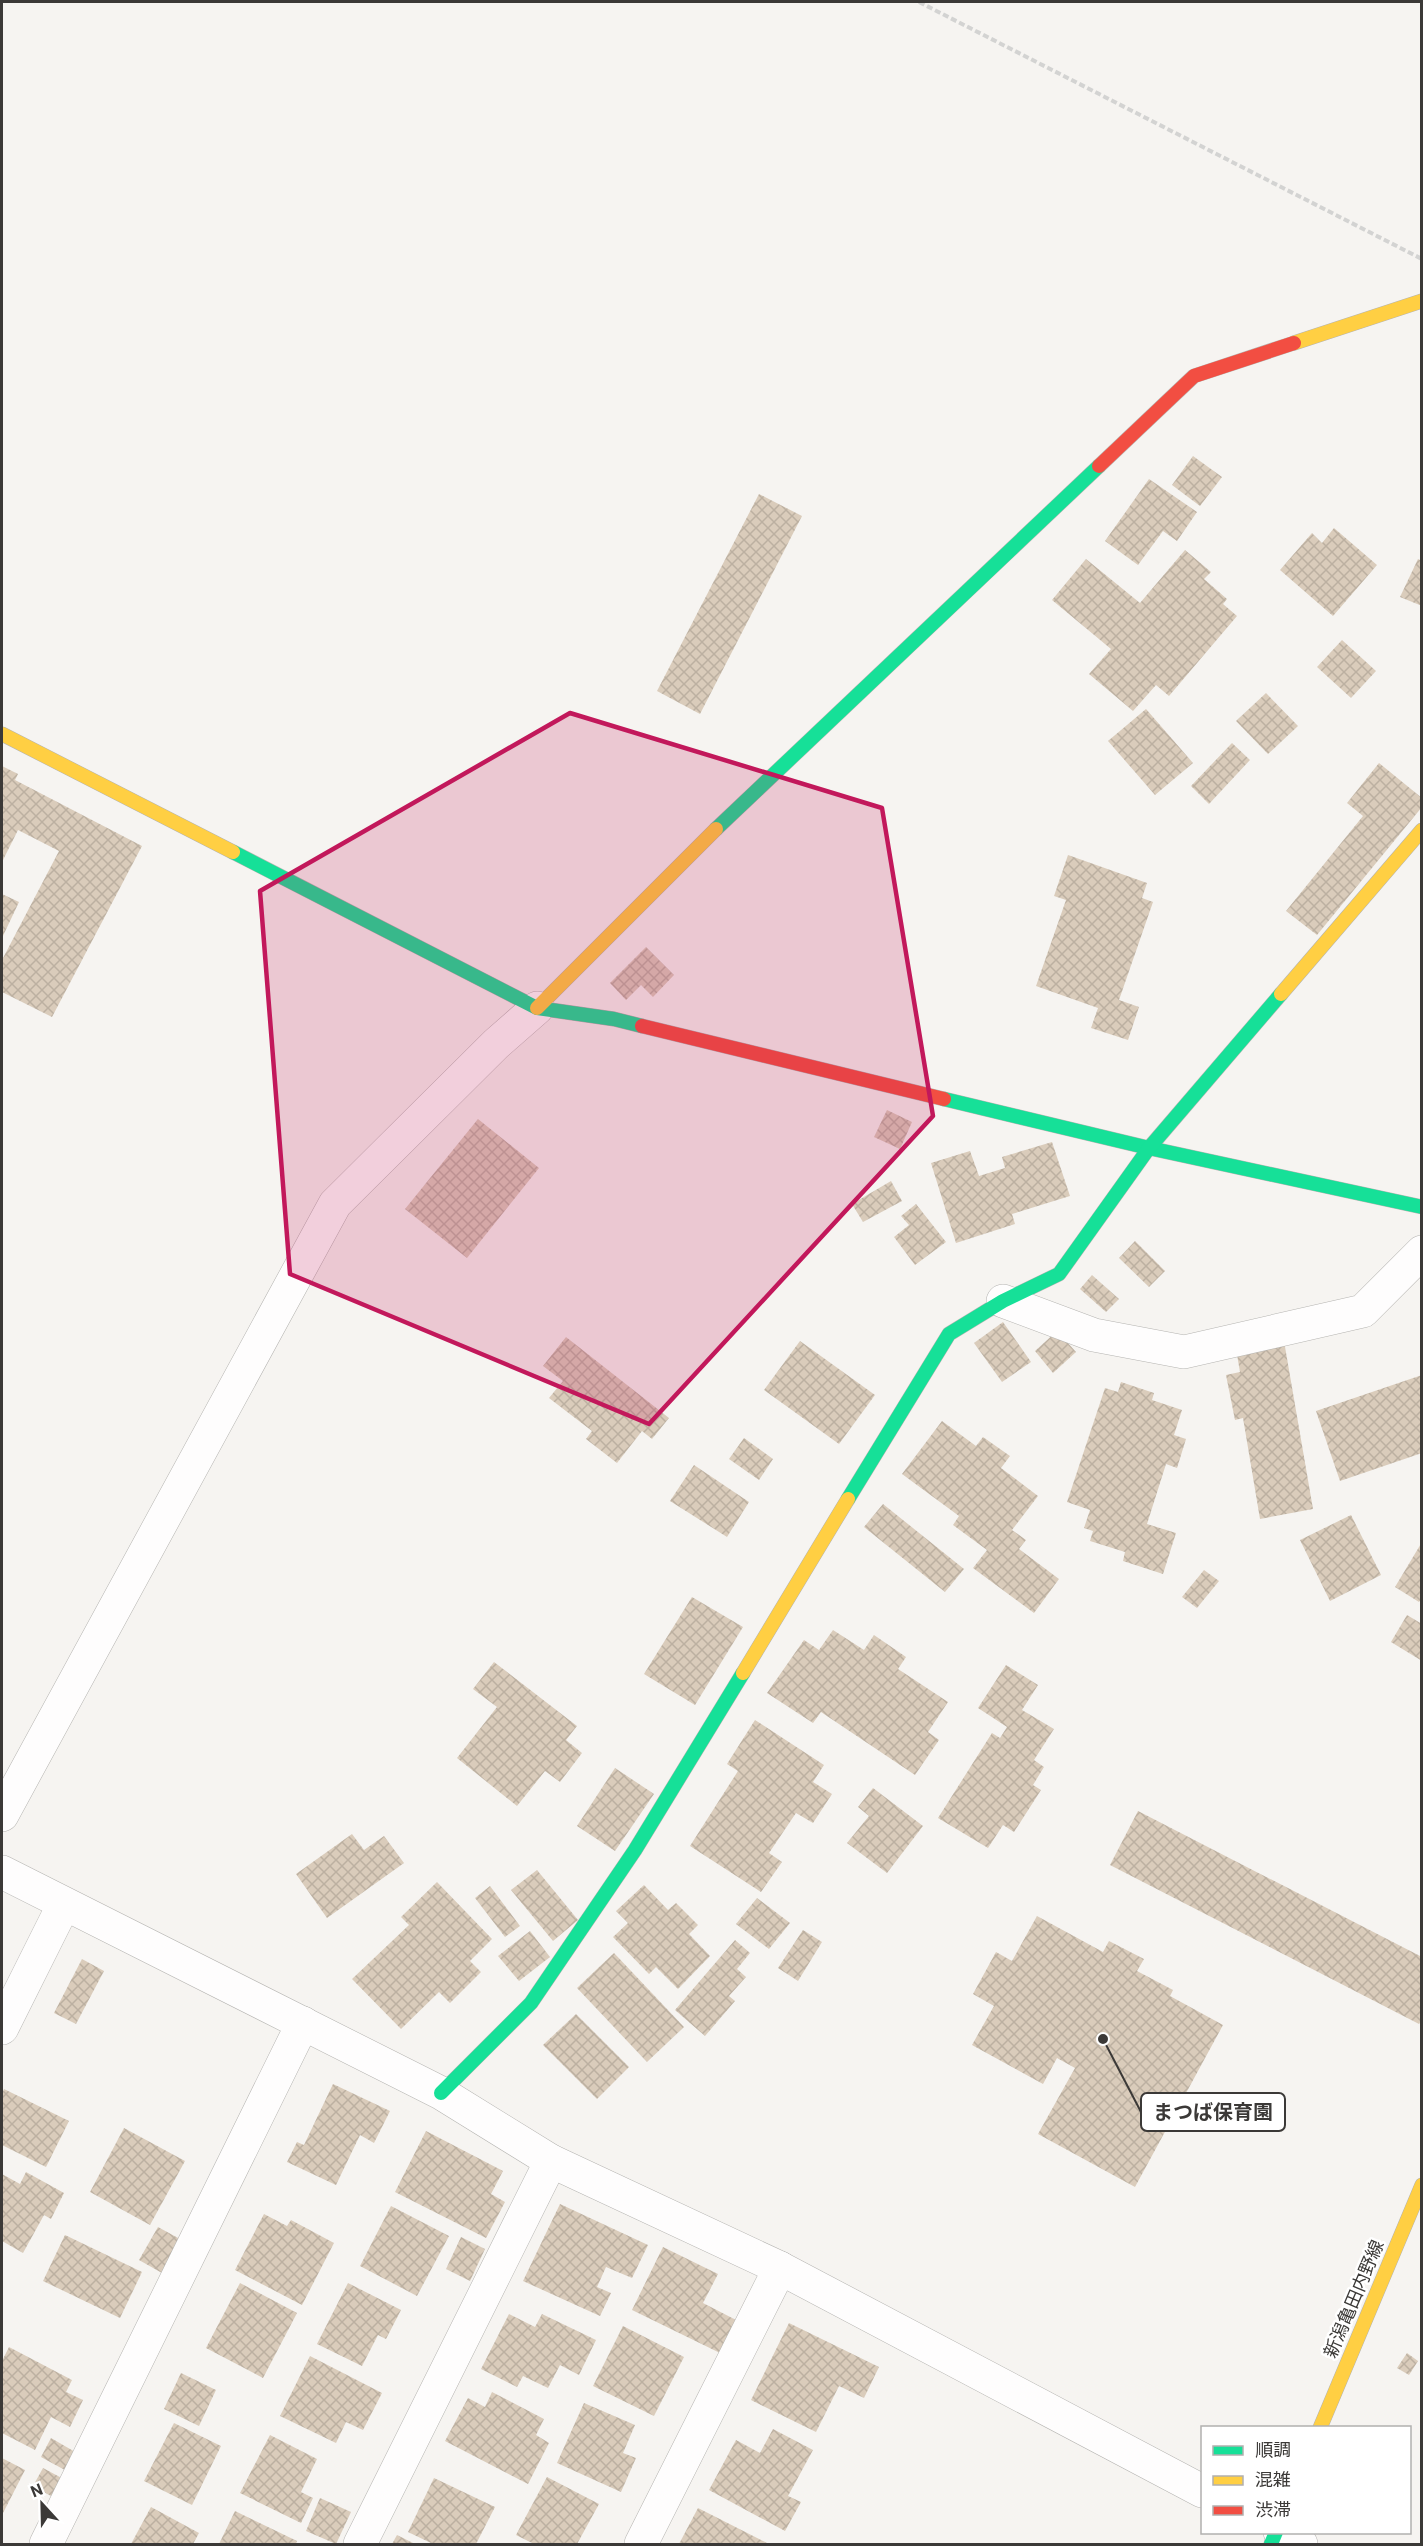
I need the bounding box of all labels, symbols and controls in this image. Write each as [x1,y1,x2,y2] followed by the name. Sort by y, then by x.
[1141,2093,1285,2131] callout: まつば保育園
[1153,2100,1273,2124] text: まつば保育園
[1319,2237,1388,2361] street label: 新潟亀田内野線
[1201,2426,1411,2534] legend
[1255,2439,1291,2460] text: 順調
[1255,2469,1291,2490] text: 混雑
[12,2474,72,2534] north arrow
[28,2480,45,2501] text: N
[1255,2499,1291,2520] text: 渋滞

